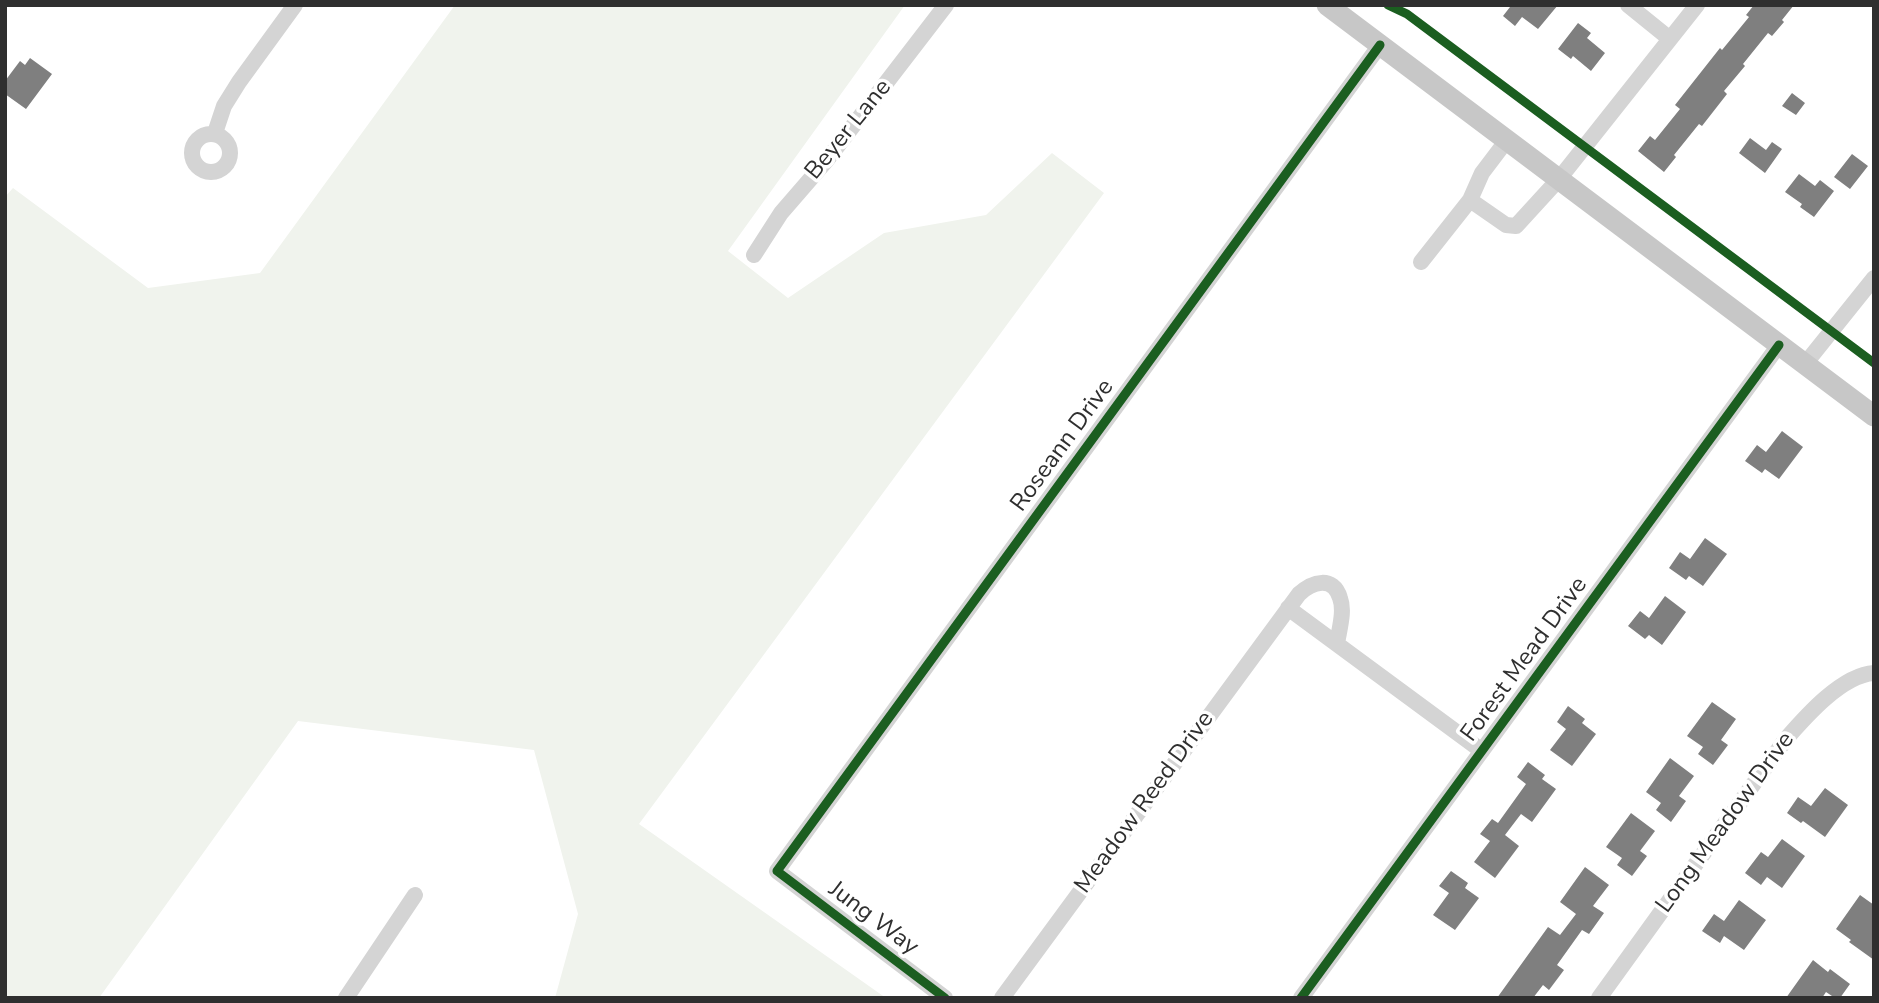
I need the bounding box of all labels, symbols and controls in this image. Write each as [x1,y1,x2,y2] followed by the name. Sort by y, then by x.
[800,74,898,186] street label: Beyer Lane
[1005,374,1121,518] street label: Roseann Drive
[1456,572,1594,748] street label: Forest Mead Drive
[1069,706,1221,900] street label: Meadow Reed Drive
[1651,727,1801,919] street label: Long Meadow Drive
[822,876,924,962] street label: Jung Way

